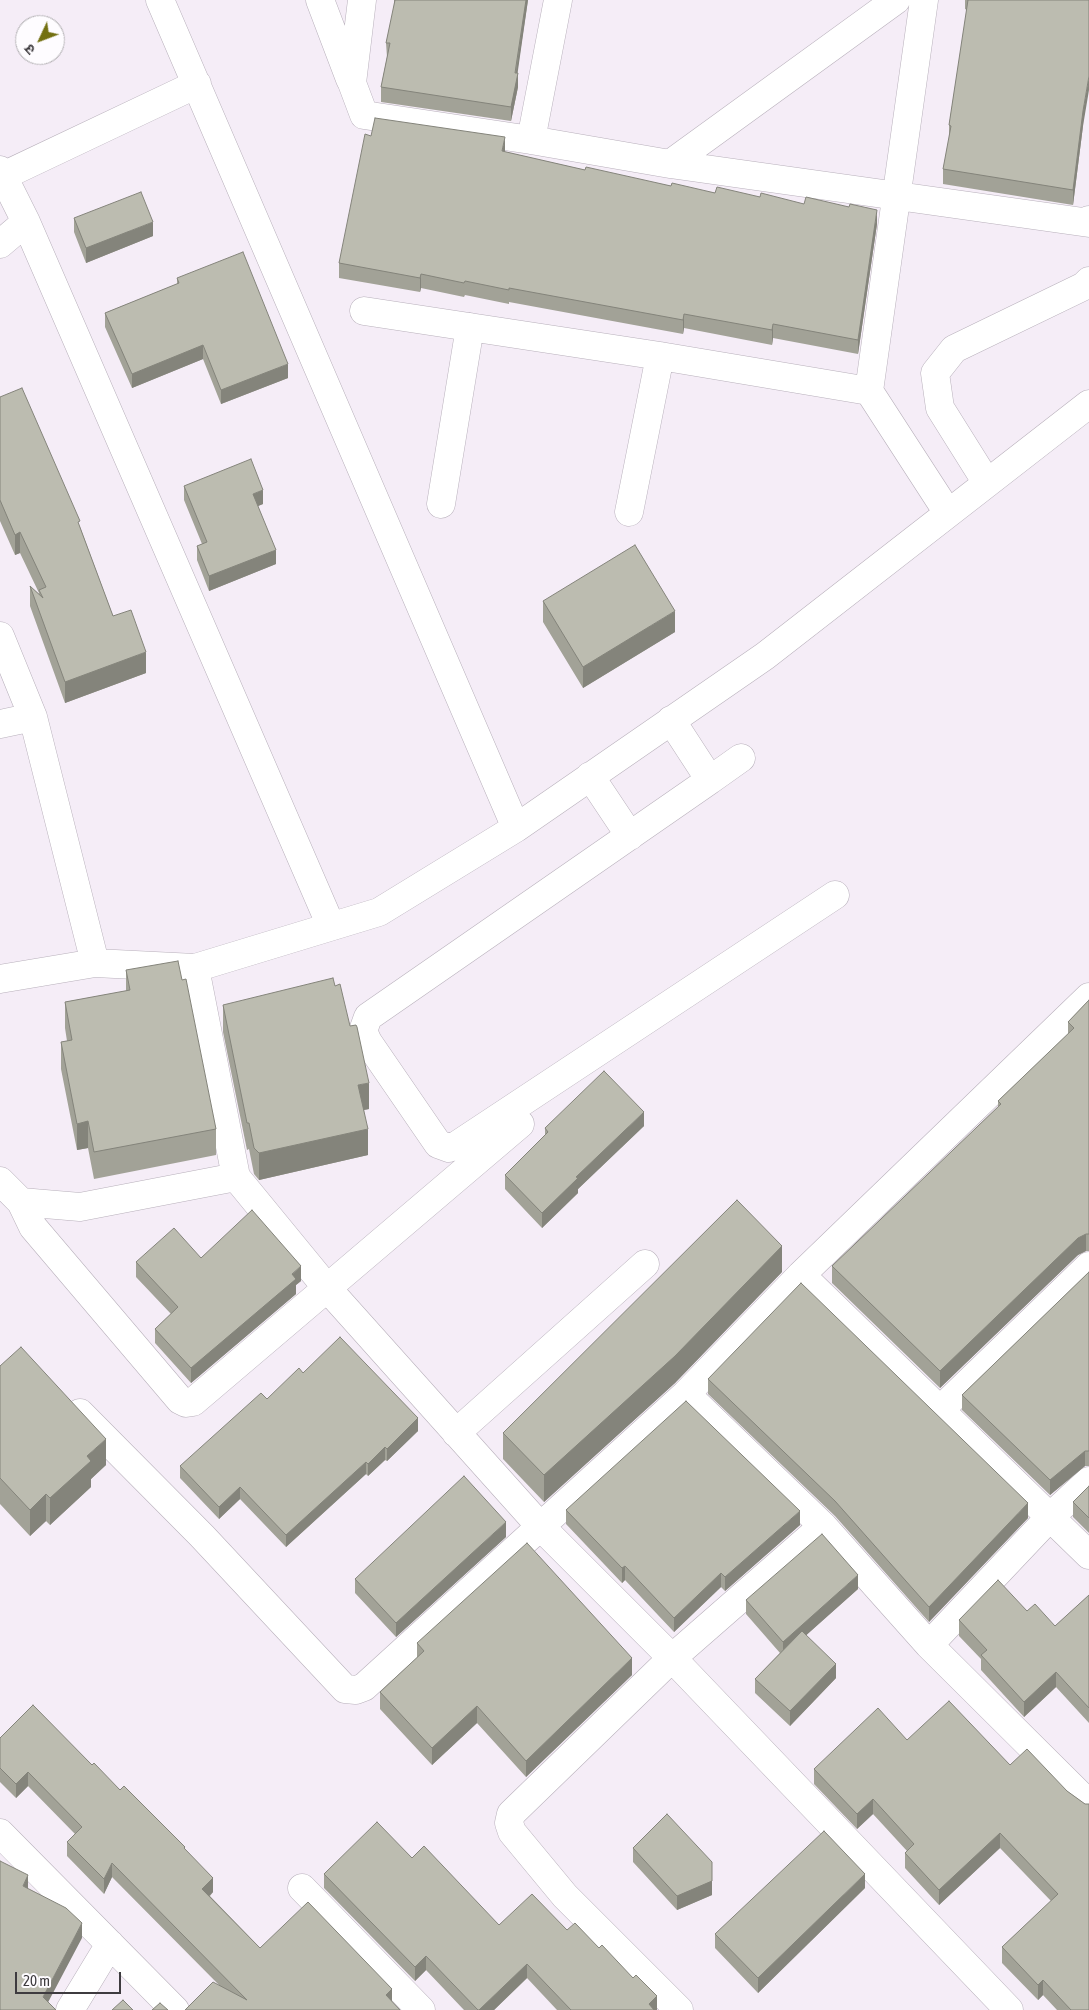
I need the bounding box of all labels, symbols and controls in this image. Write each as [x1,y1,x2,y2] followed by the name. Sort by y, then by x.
[15,15,65,65] north arrow
[21,41,38,58] text: उ
[18,1962,124,1994] scale bar
[23,1972,50,1989] text: 20 m

